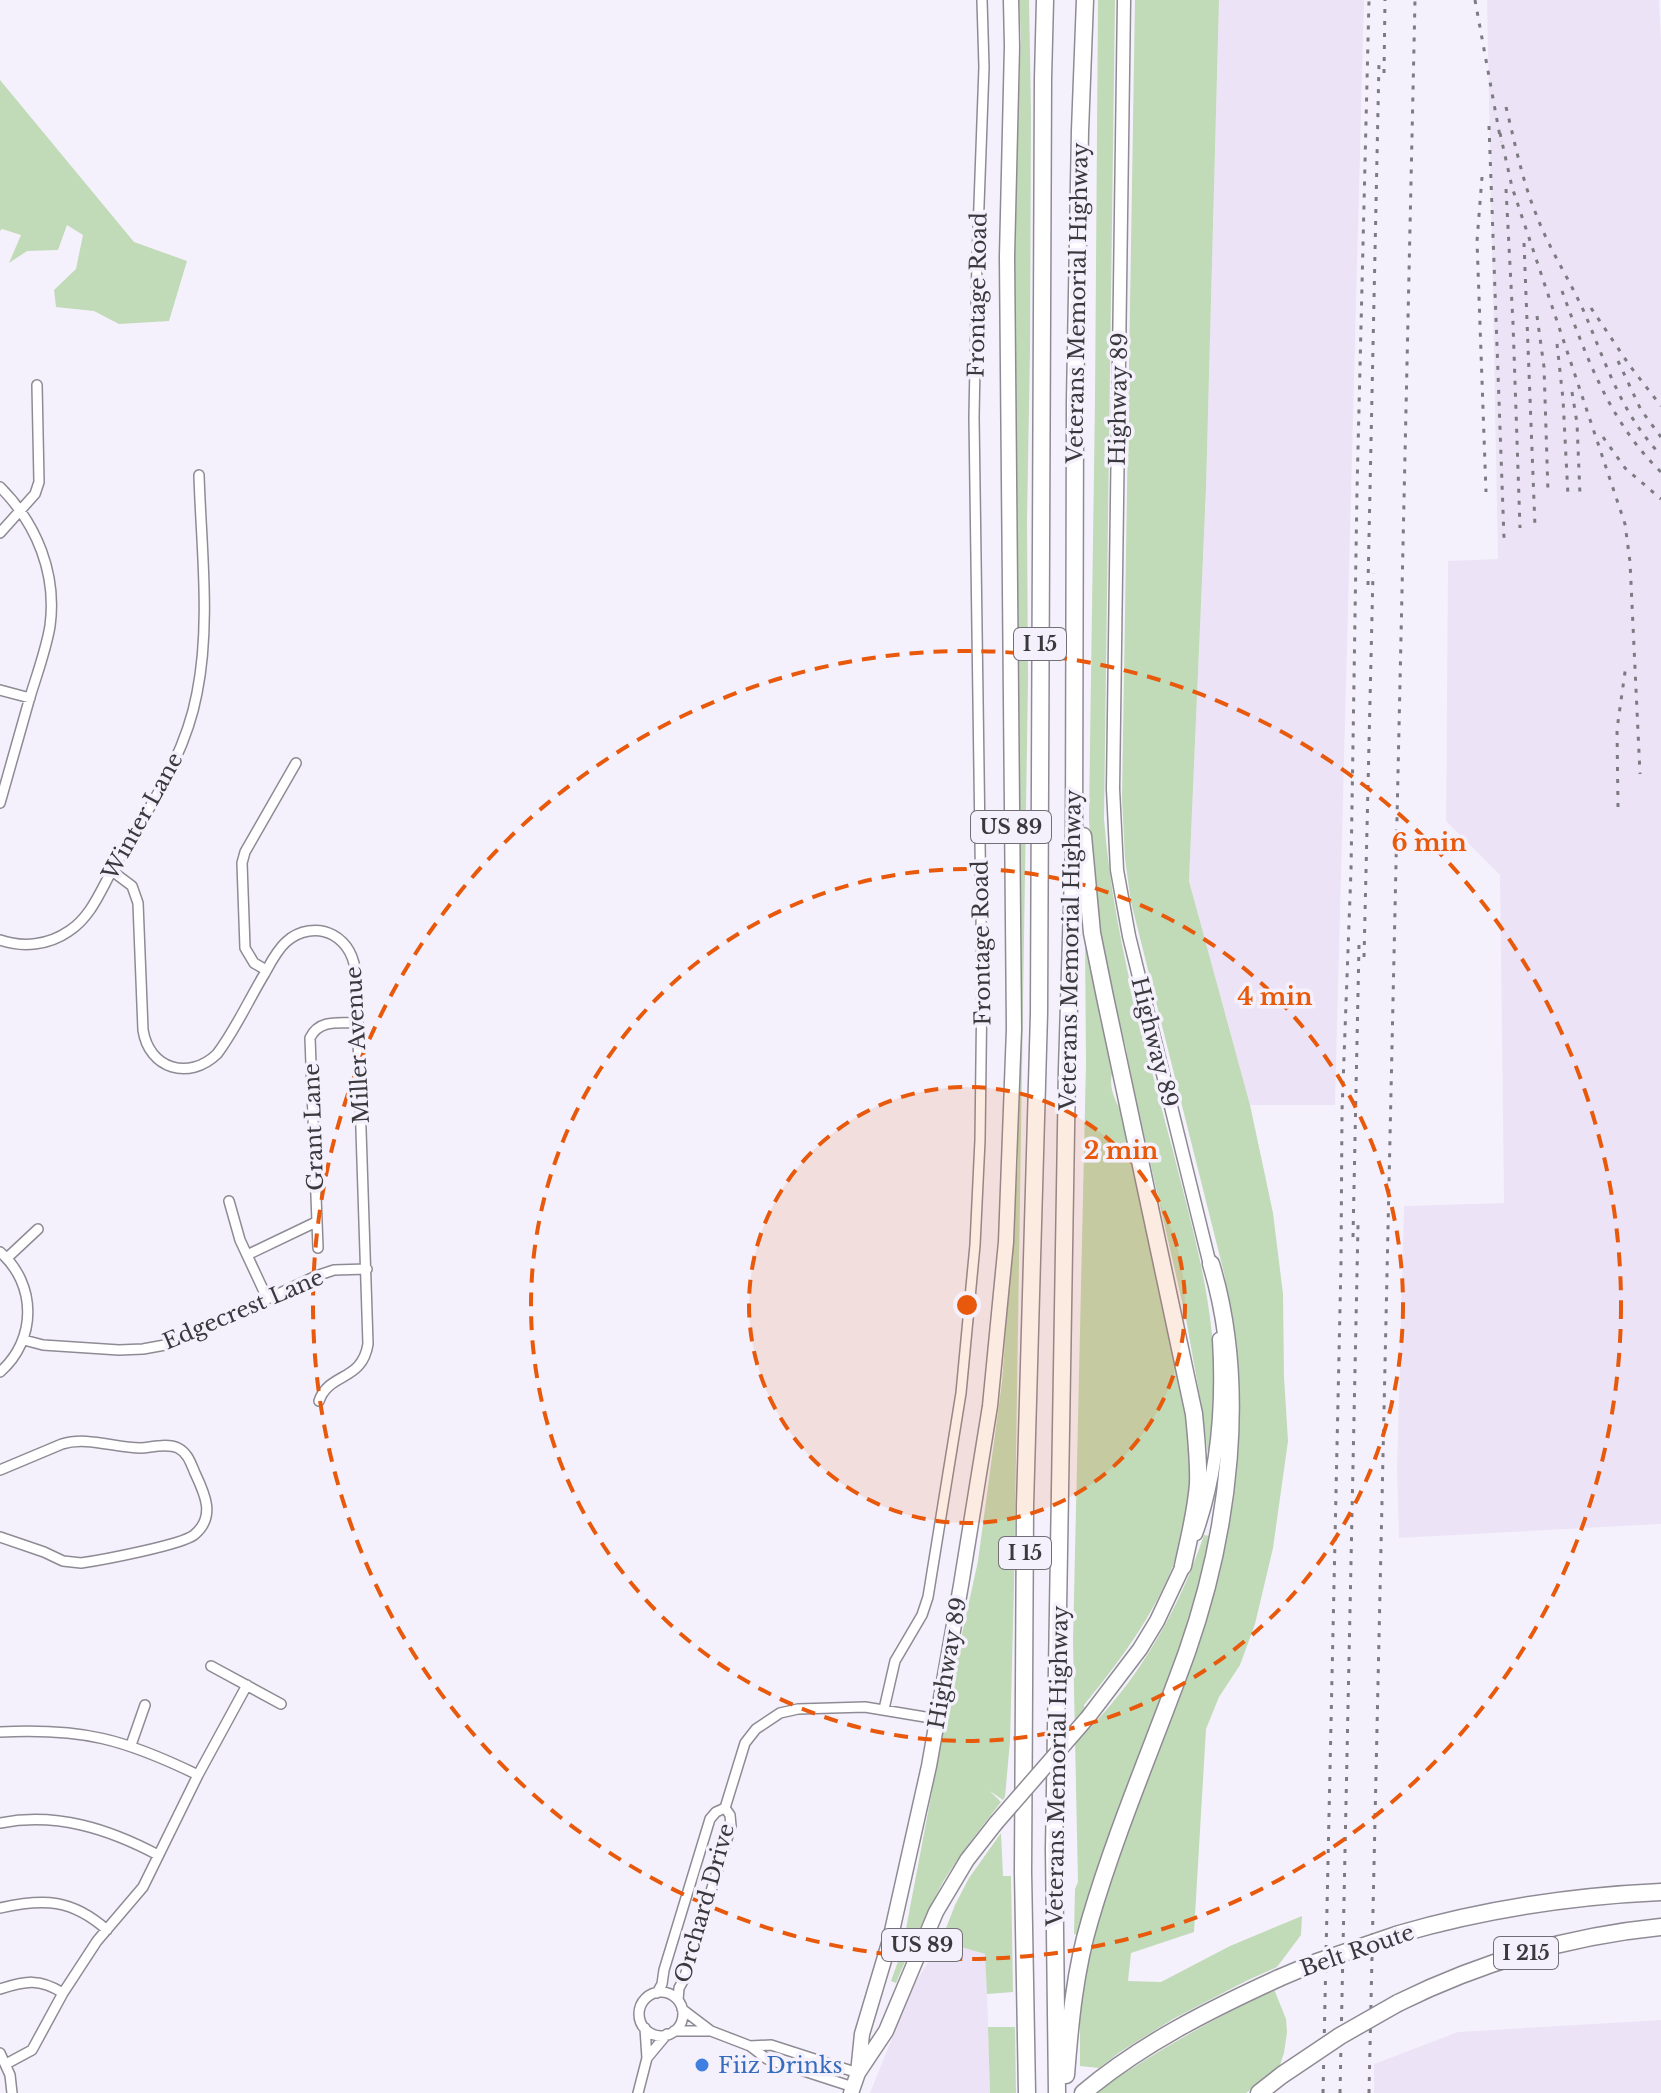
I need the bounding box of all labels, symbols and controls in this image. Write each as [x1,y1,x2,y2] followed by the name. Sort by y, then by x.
[1061,142,1094,465] street label: Veterans Memorial Highway
[963,212,992,378] street label: Frontage Road
[1104,332,1133,466] street label: Highway 89
[1014,628,1066,660] road number: I 15
[96,748,189,886] street label: Winter Lane
[1054,789,1087,1112] street label: Veterans Memorial Highway
[971,811,1051,843] road number: US 89
[1391,828,1467,857] text: 6 min
[967,860,996,1026] street label: Frontage Road
[340,966,375,1124] street label: Miller Avenue
[1125,974,1184,1110] street label: Highway 89
[1238,982,1313,1011] text: 4 min
[298,1063,329,1191] street label: Grant Lane
[1084,1136,1159,1165] text: 2 min
[159,1263,328,1355] street label: Edgecrest Lane
[953,1291,981,1319] centre of rings
[999,1537,1051,1569] road number: I 15
[923,1595,972,1731] street label: Highway 89
[1041,1605,1074,1928] street label: Veterans Memorial Highway
[669,1820,740,1986] street label: Orchard Drive
[1297,1918,1418,1983] street label: Belt Route
[882,1929,962,1961] road number: US 89
[1494,1937,1558,1969] road number: I 215
[718,2052,842,2079] place label: Fiiz Drinks
[693,2056,711,2074] marker: Fiiz Drinks

